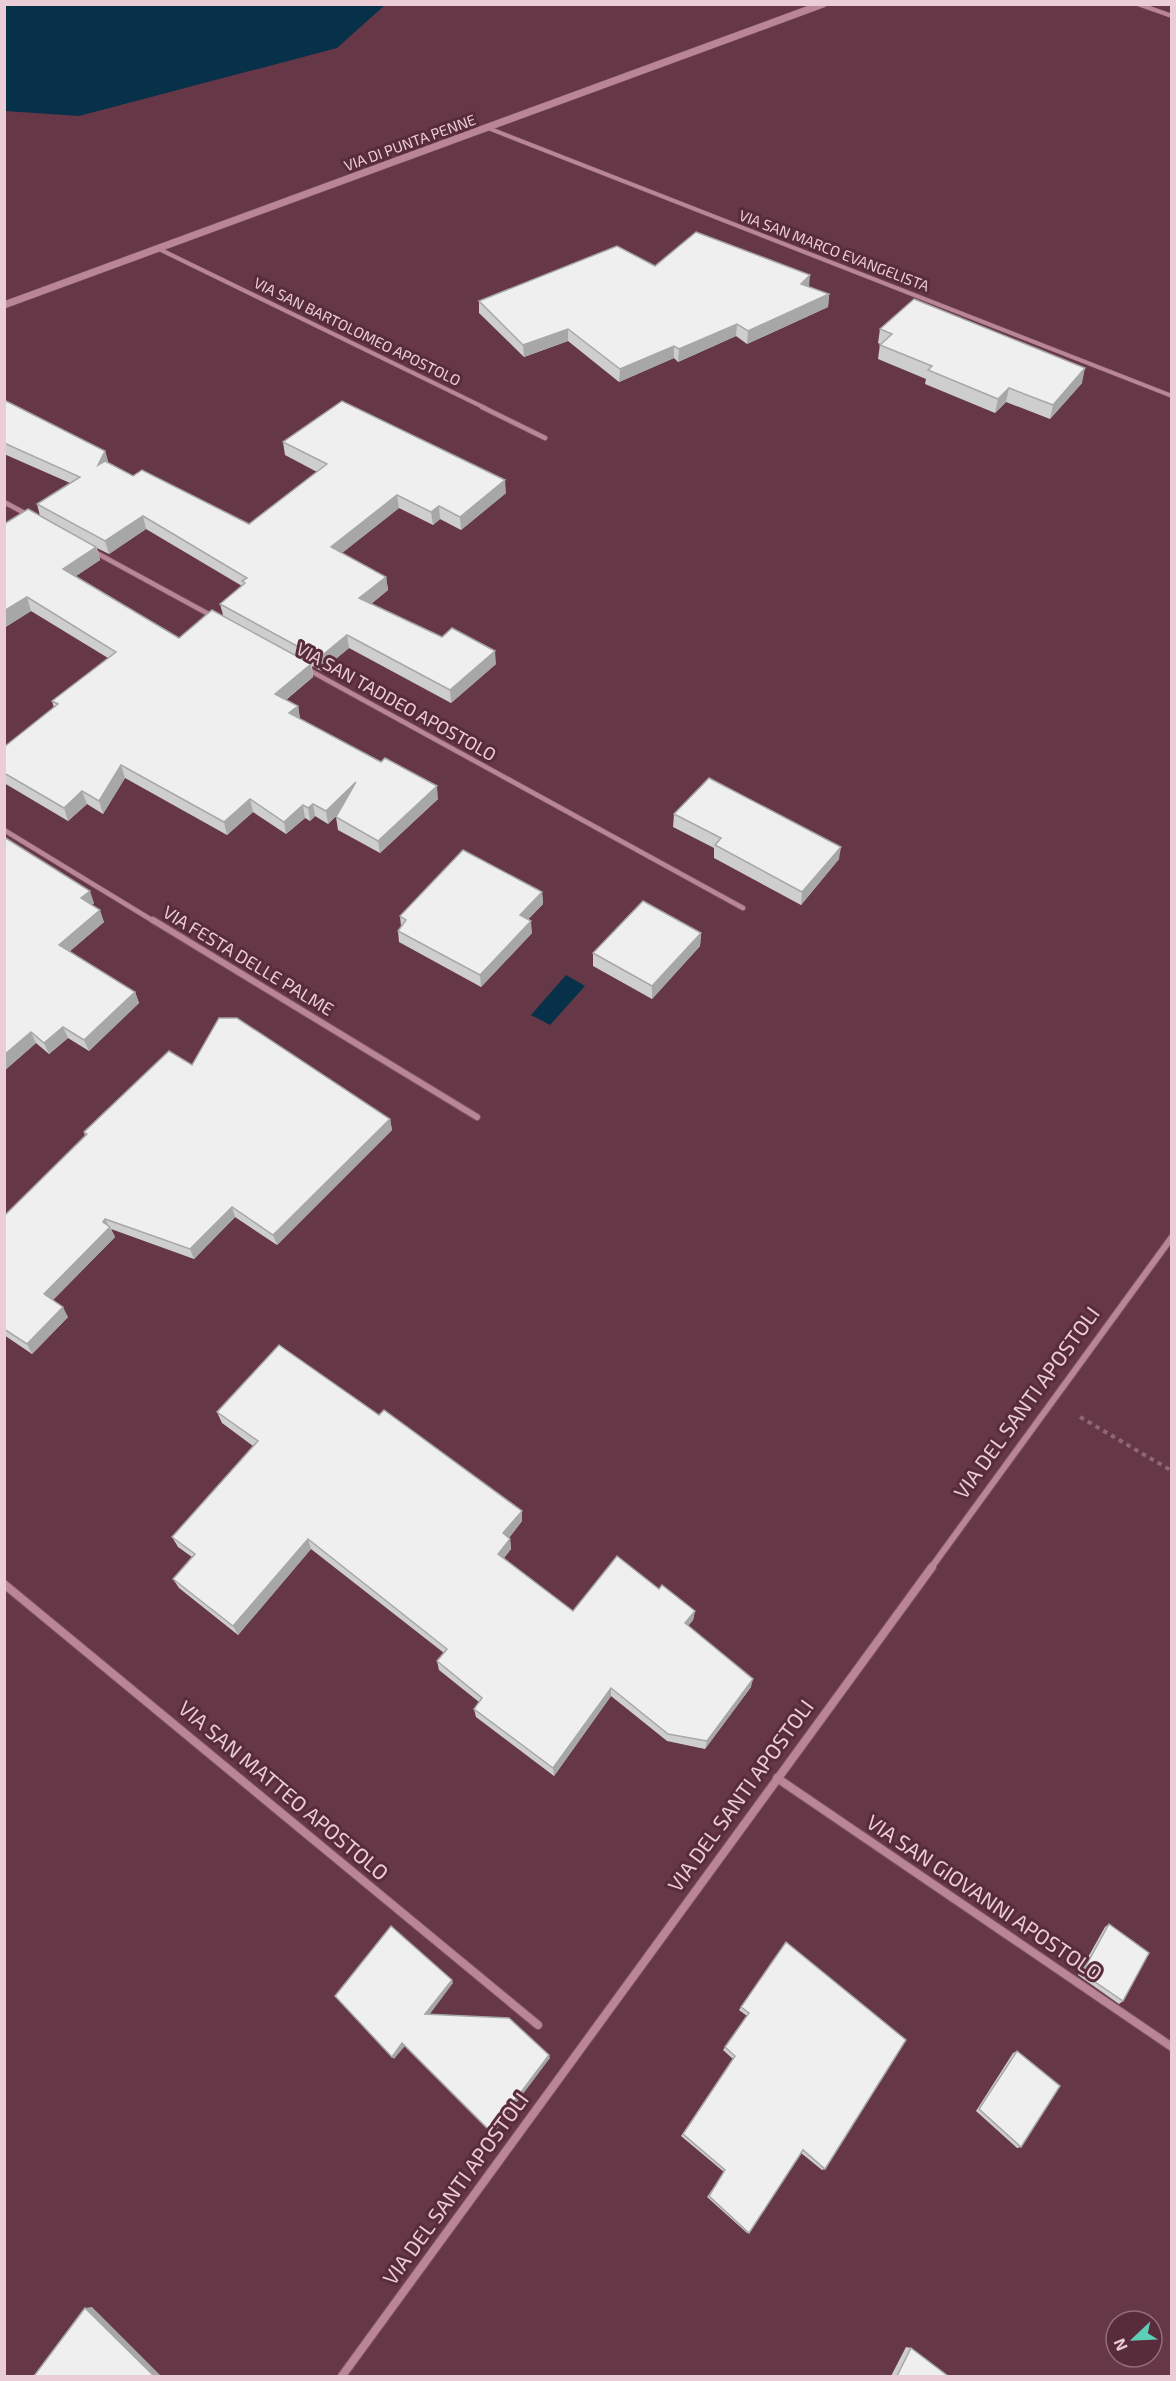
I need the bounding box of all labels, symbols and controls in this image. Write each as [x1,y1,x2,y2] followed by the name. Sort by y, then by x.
[341,110,478,174] street label: VIA DI PUNTA PENNE
[737,205,933,295] street label: VIA SAN MARCO EVANGELISTA
[251,273,464,389] street label: VIA SAN BARTOLOMEO APOSTOLO
[293,637,500,765] street label: VIA SAN TADDEO APOSTOLO
[159,900,338,1020] street label: VIA FESTA DELLE PALME
[948,1301,1104,1503] street label: VIA DEL SANTI APOSTOLI
[662,1694,818,1896] street label: VIA DEL SANTI APOSTOLI
[174,1695,394,1885] street label: VIA SAN MATTEO APOSTOLO
[862,1809,1107,1985] street label: VIA SAN GIOVANNI APOSTOLO
[377,2087,533,2289] street label: VIA DEL SANTI APOSTOLI
[1104,2309,1164,2369] north arrow
[1109,2336,1131,2354] text: N

